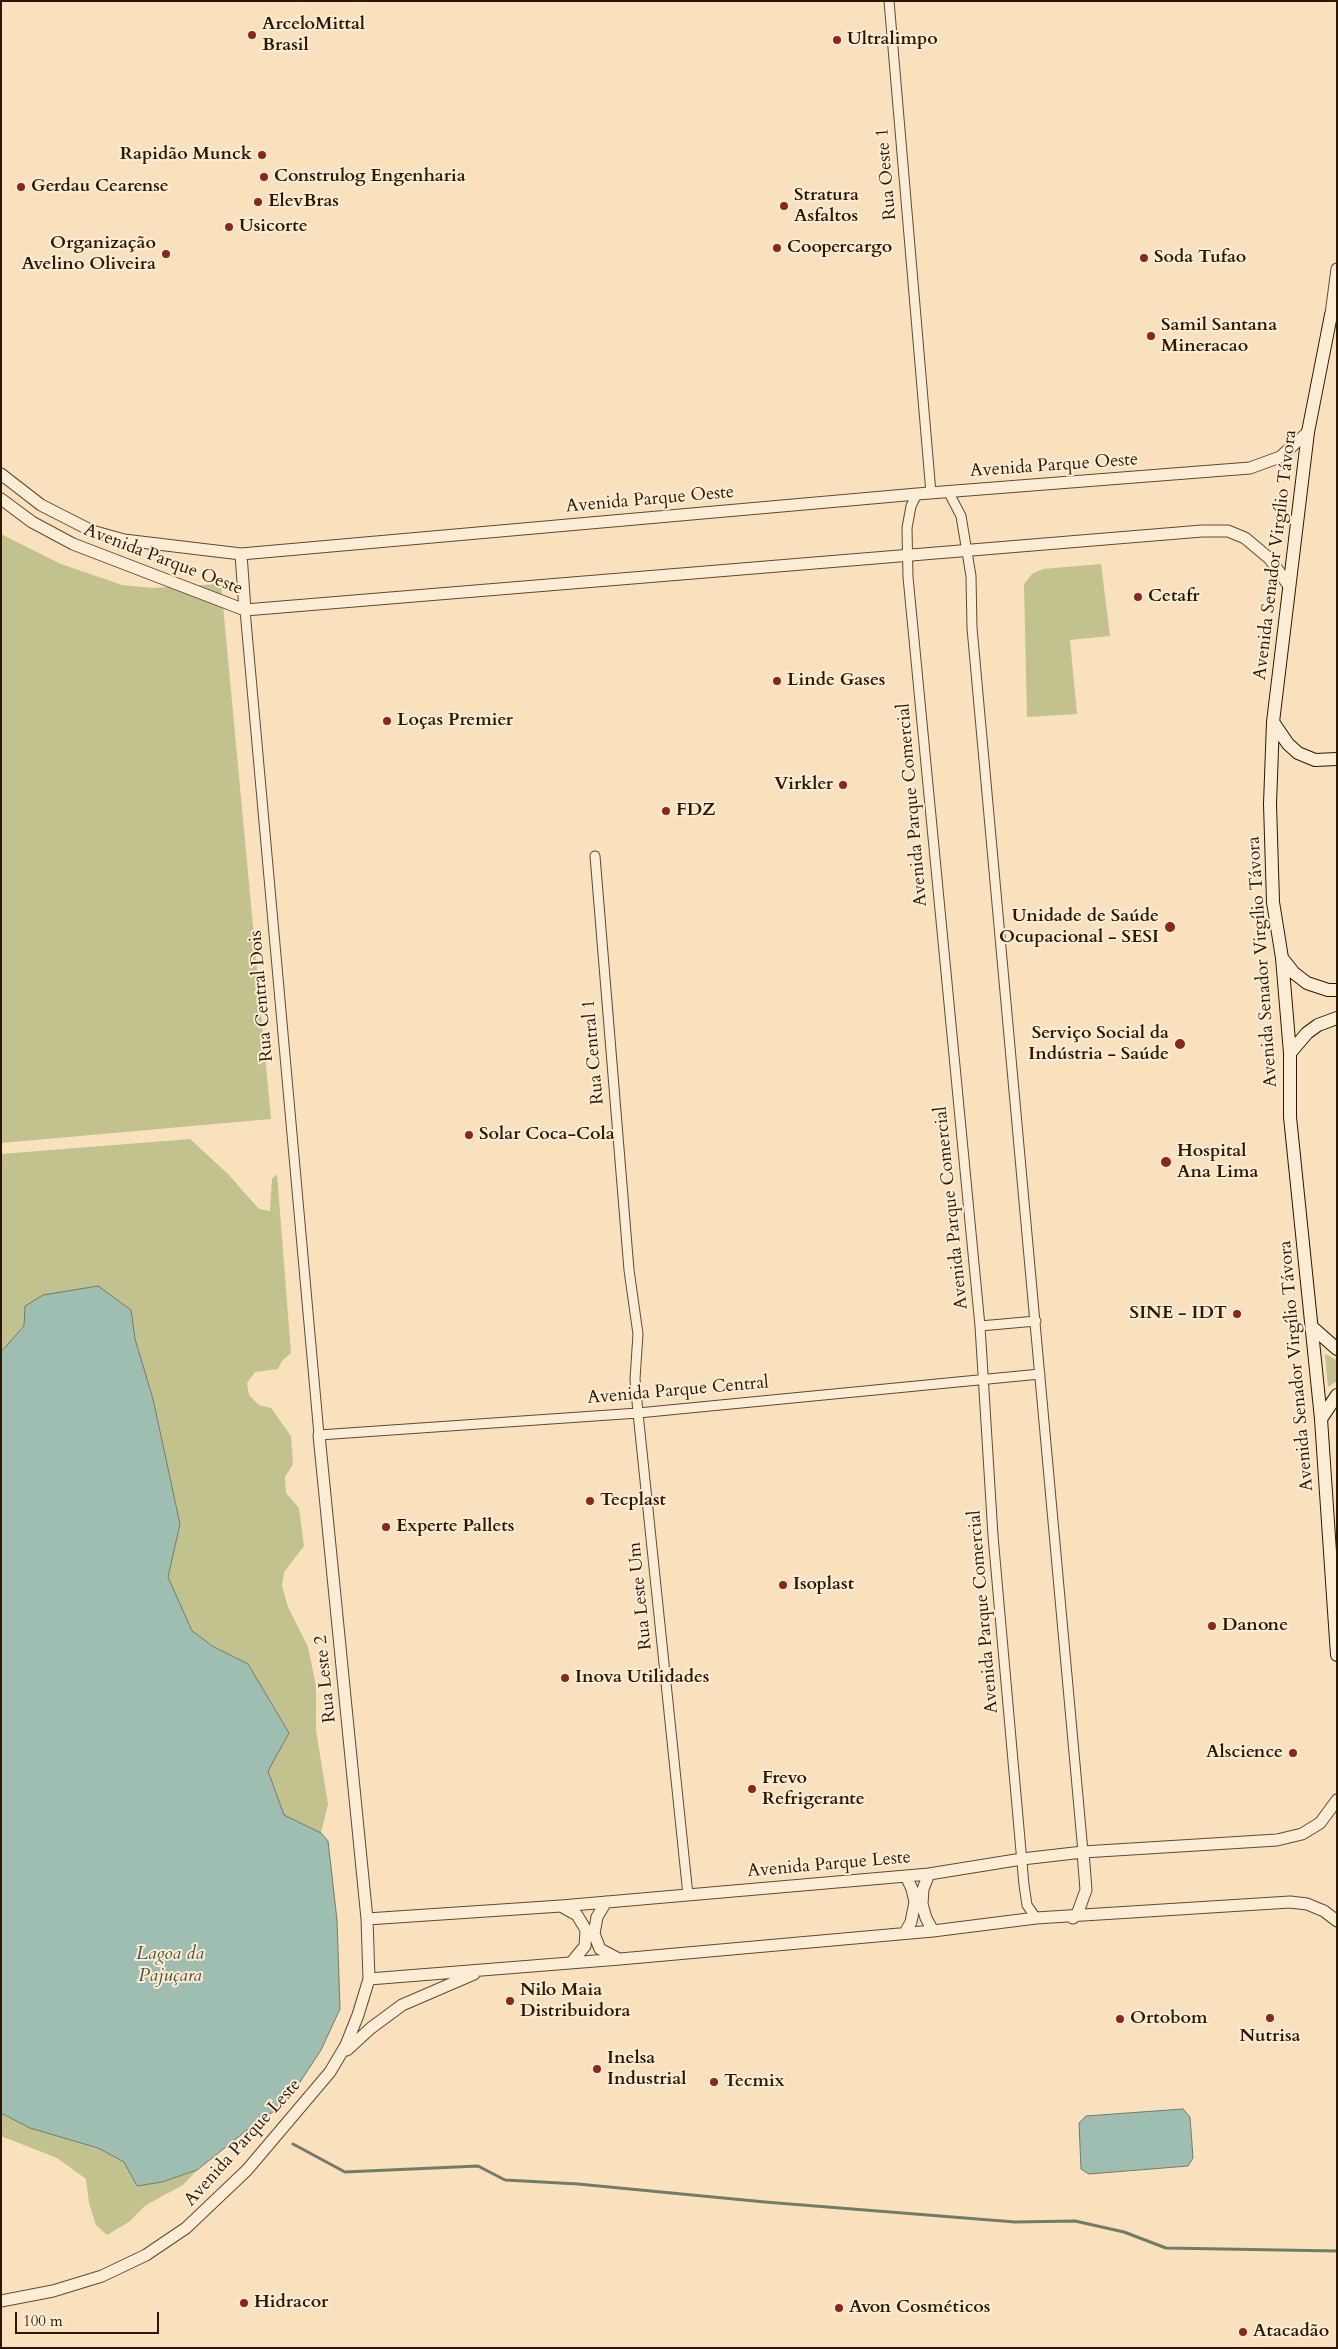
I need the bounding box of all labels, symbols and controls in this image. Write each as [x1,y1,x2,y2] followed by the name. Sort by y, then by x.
[262,14,365,56] place label: ArceloMittal Brasil
[246,29,258,41] marker: ArceloMittal Brasil
[847,29,938,51] place label: Ultralimpo
[831,34,843,46] marker: Ultralimpo
[872,127,902,221] street label: Rua Oeste 1
[120,144,252,166] place label: Rapidão Munck
[256,149,268,161] marker: Rapidão Munck
[274,166,466,188] place label: Construlog Engenharia
[258,171,270,183] marker: Construlog Engenharia
[31,176,169,198] place label: Gerdau Cearense
[15,181,27,193] marker: Gerdau Cearense
[794,185,859,228] place label: Stratura Asfaltos
[268,191,339,213] place label: ElevBras
[252,196,264,208] marker: ElevBras
[778,200,790,212] marker: Stratura Asfaltos
[239,216,308,238] place label: Usicorte
[223,221,235,233] marker: Usicorte
[21,233,156,276] place label: Organização Avelino Oliveira
[787,237,892,259] place label: Coopercargo
[771,242,783,254] marker: Coopercargo
[1154,247,1246,269] place label: Soda Tufao
[160,248,172,260] marker: Organização Avelino Oliveira
[1138,252,1150,264] marker: Soda Tufao
[1161,315,1277,358] place label: Samil Santana Mineracao
[1145,330,1157,342] marker: Samil Santana Mineracao
[1250,429,1302,681] street label: Avenida Senador Virgílio Távora
[969,449,1139,483] street label: Avenida Parque Oeste
[565,482,735,518] street label: Avenida Parque Oeste
[80,520,246,600] street label: Avenida Parque Oeste
[1148,586,1200,608] place label: Cetafr
[1132,591,1144,603] marker: Cetafr
[787,670,886,692] place label: Linde Gases
[771,675,783,687] marker: Linde Gases
[893,702,933,908] street label: Avenida Parque Comercial
[397,710,513,732] place label: Loças Premier
[381,715,393,727] marker: Loças Premier
[774,774,833,796] place label: Virkler
[837,779,849,791] marker: Virkler
[676,800,716,822] place label: FDZ
[660,805,672,817] marker: FDZ
[1243,836,1283,1088] street label: Avenida Senador Virgílio Távora
[999,906,1159,949] place label: Unidade de Saúde Ocupacional - SESI
[1163,920,1177,934] marker: Unidade de Saúde Ocupacional - SESI
[245,929,279,1063] street label: Rua Central Dois
[579,998,609,1106] street label: Rua Central 1
[1028,1023,1169,1066] place label: Serviço Social da Indústria - Saúde
[1173,1037,1187,1051] marker: Serviço Social da Indústria - Saúde
[931,1105,973,1311] street label: Avenida Parque Comercial
[479,1124,615,1146] place label: Solar Coca-Cola
[463,1129,475,1141] marker: Solar Coca-Cola
[1177,1141,1259,1184] place label: Hospital Ana Lima
[1159,1155,1173,1169] marker: Hospital Ana Lima
[1275,1240,1319,1492] street label: Avenida Senador Virgílio Távora
[1130,1303,1227,1325] place label: SINE - IDT
[1231,1308,1243,1320] marker: SINE - IDT
[586,1372,770,1410] street label: Avenida Parque Central
[600,1490,666,1512] place label: Tecplast
[584,1495,596,1507] marker: Tecplast
[964,1509,1004,1715] street label: Avenida Parque Comercial
[396,1516,514,1538] place label: Experte Pallets
[380,1521,392,1533] marker: Experte Pallets
[625,1541,657,1651] street label: Rua Leste Um
[793,1574,854,1596] place label: Isoplast
[777,1579,789,1591] marker: Isoplast
[1222,1615,1288,1637] place label: Danone
[1206,1620,1218,1632] marker: Danone
[311,1634,341,1724] street label: Rua Leste 2
[575,1667,709,1689] place label: Inova Utilidades
[559,1672,571,1684] marker: Inova Utilidades
[1206,1742,1283,1764] place label: Alscience
[1287,1747,1299,1759] marker: Alscience
[762,1768,865,1810] place label: Frevo Refrigerante
[746,1783,758,1795] marker: Frevo Refrigerante
[746,1847,912,1883] street label: Avenida Parque Leste
[136,1944,204,1988] water label: Lagoa da Pajuçara
[520,1980,630,2022] place label: Nilo Maia Distribuidora
[504,1995,516,2007] marker: Nilo Maia Distribuidora
[1130,2008,1208,2030] place label: Ortobom
[1264,2012,1276,2024] marker: Nutrisa
[1114,2013,1126,2025] marker: Ortobom
[1239,2026,1301,2048] place label: Nutrisa
[607,2048,686,2090] place label: Inelsa Industrial
[591,2063,603,2075] marker: Inelsa Industrial
[724,2071,785,2093] place label: Tecmix
[180,2075,306,2211] street label: Avenida Parque Leste
[708,2076,720,2088] marker: Tecmix
[254,2292,328,2314] place label: Hidracor
[238,2297,250,2309] marker: Hidracor
[849,2297,991,2319] place label: Avon Cosméticos
[18,2302,161,2334] scale bar
[833,2302,845,2314] marker: Avon Cosméticos
[23,2311,63,2331] text: 100 m
[1253,2321,1329,2343] place label: Atacadão
[1237,2326,1249,2338] marker: Atacadão

